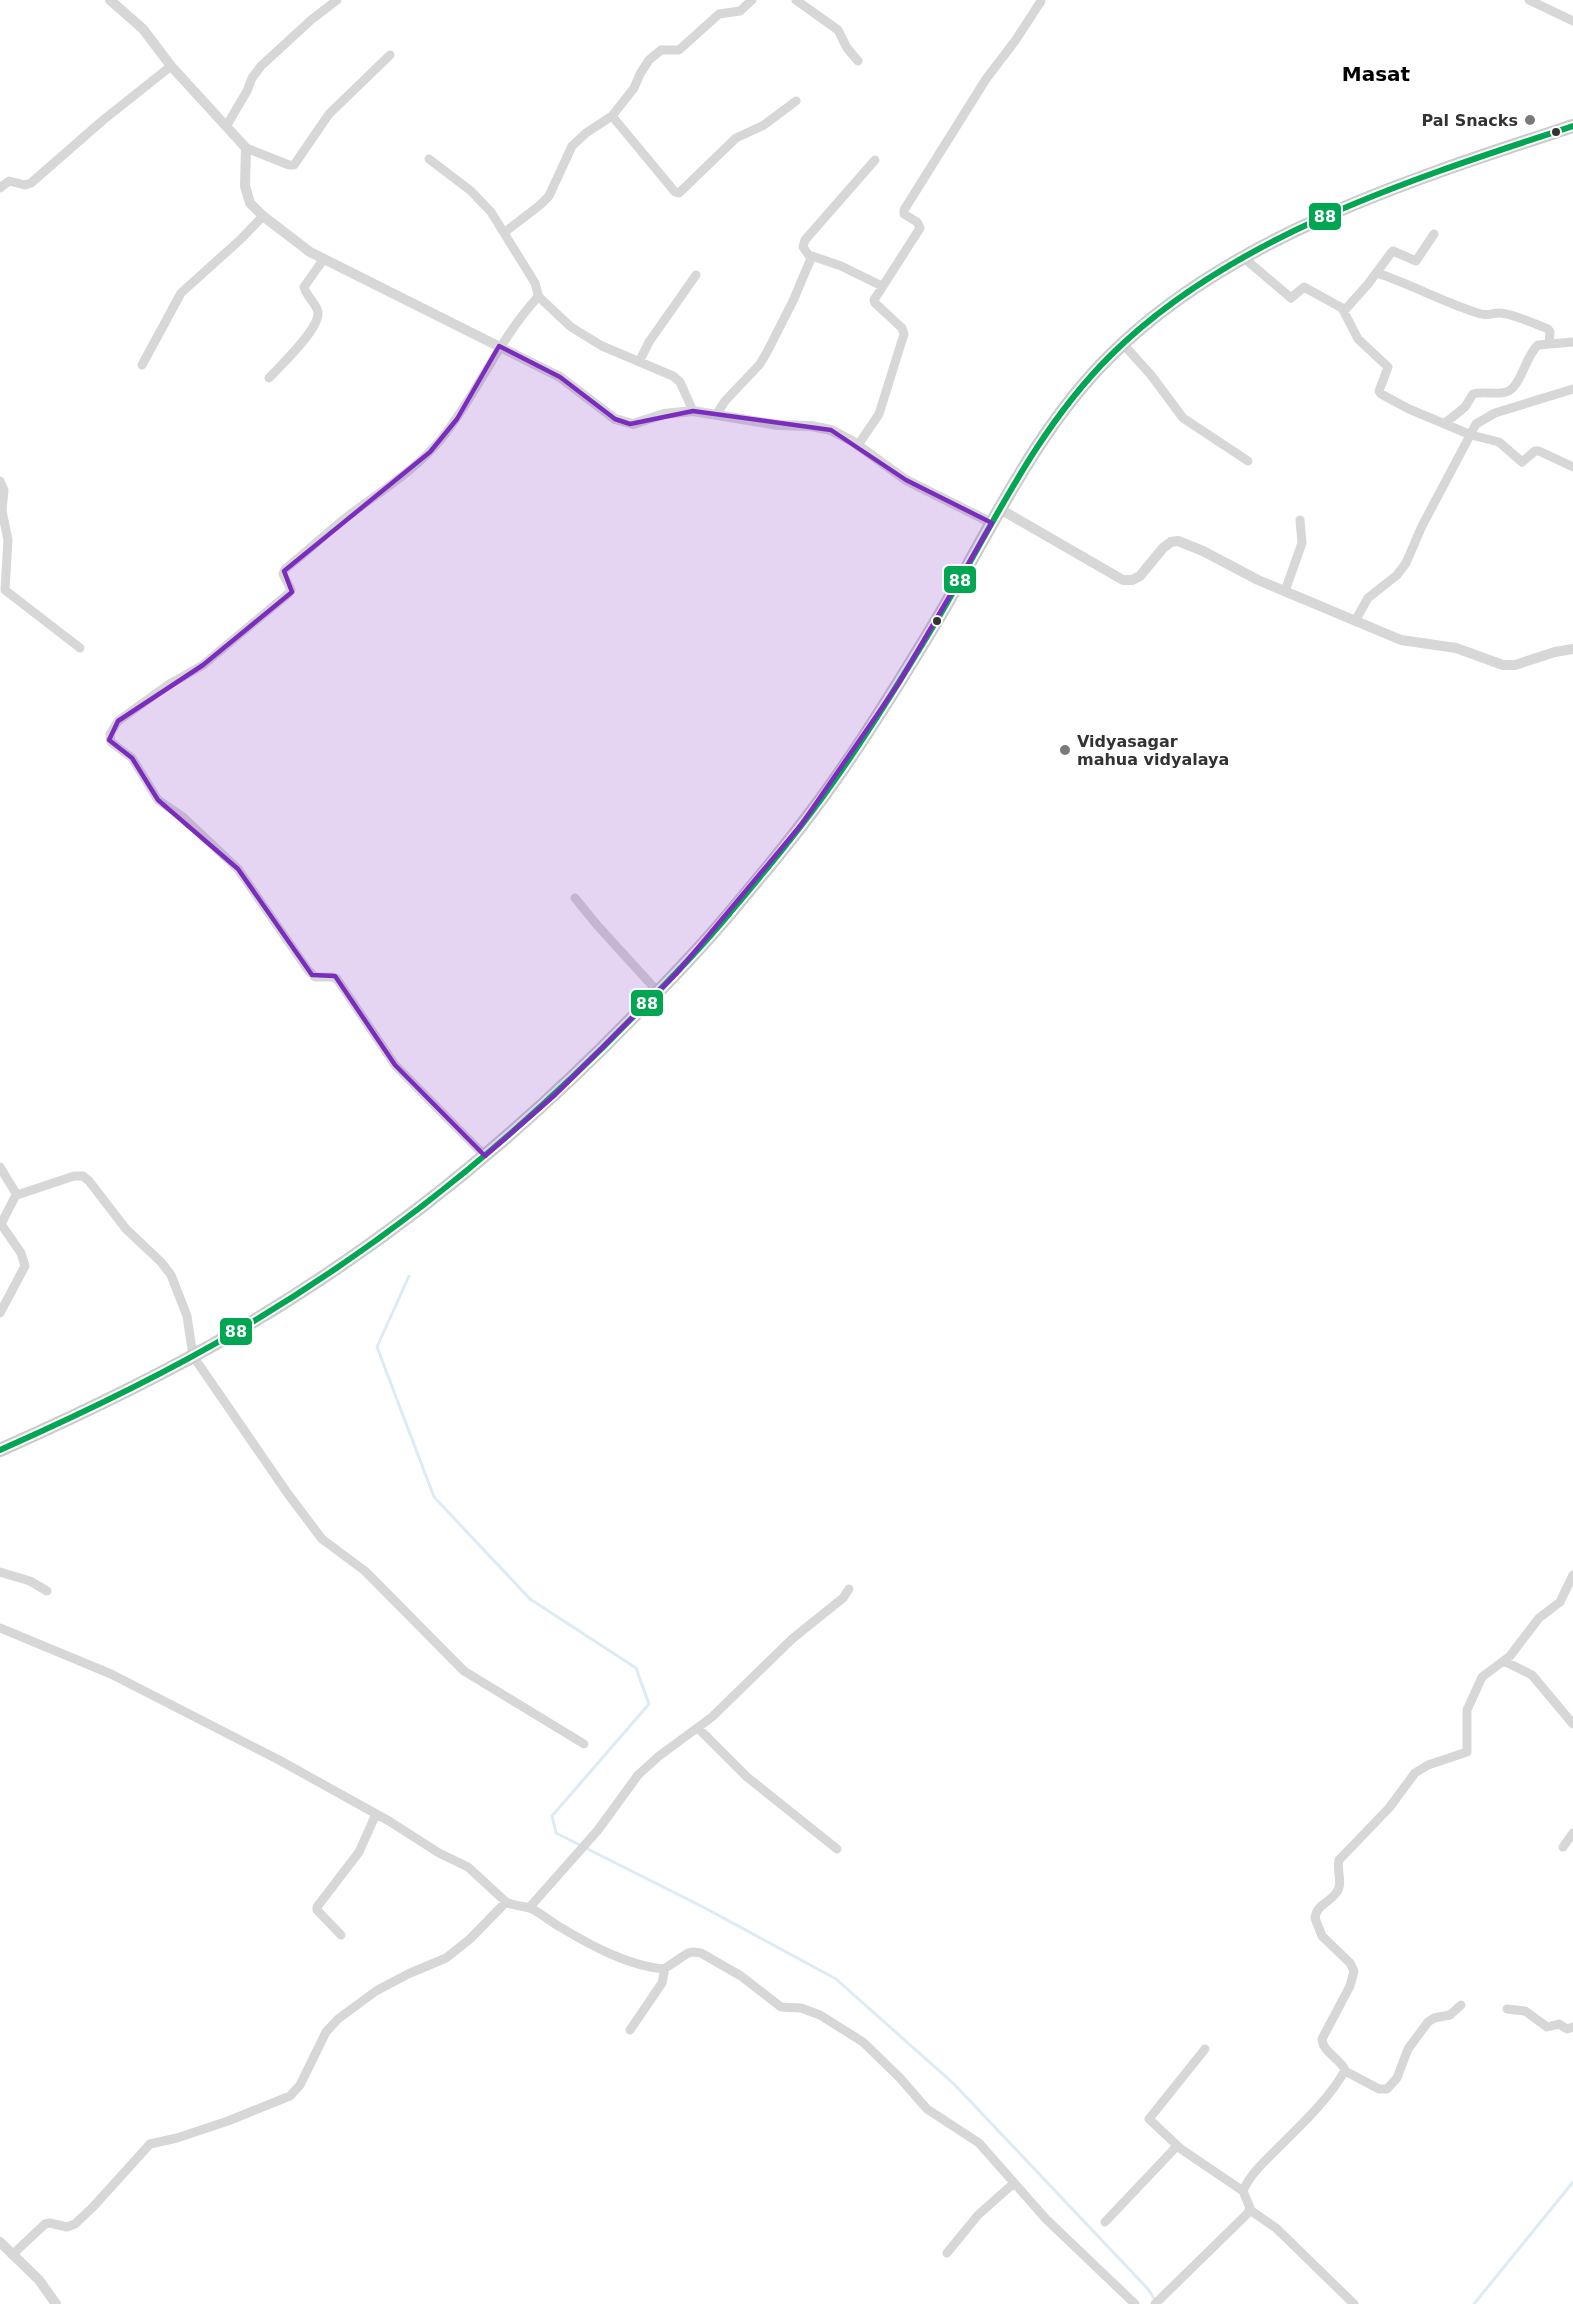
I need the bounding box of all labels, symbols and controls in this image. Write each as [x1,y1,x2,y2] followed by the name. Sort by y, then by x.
[1342,62,1411,86] district label: Masat
[1421,111,1518,130] place label: Pal Snacks
[1523,113,1537,127] marker: Pal Snacks
[1550,126,1562,138] unlabelled marker
[1308,202,1342,231] line badge: 88
[1314,207,1336,226] text: 88
[943,565,977,594] line badge: 88
[949,571,971,590] text: 88
[931,615,943,627] unlabelled marker
[1077,732,1229,769] place label: Vidyasagar mahua vidyalaya
[1058,743,1072,757] marker: Vidyasagar mahua vidyalaya
[630,989,664,1017] line badge: 88
[636,994,658,1013] text: 88
[219,1317,253,1346] line badge: 88
[225,1322,247,1341] text: 88

